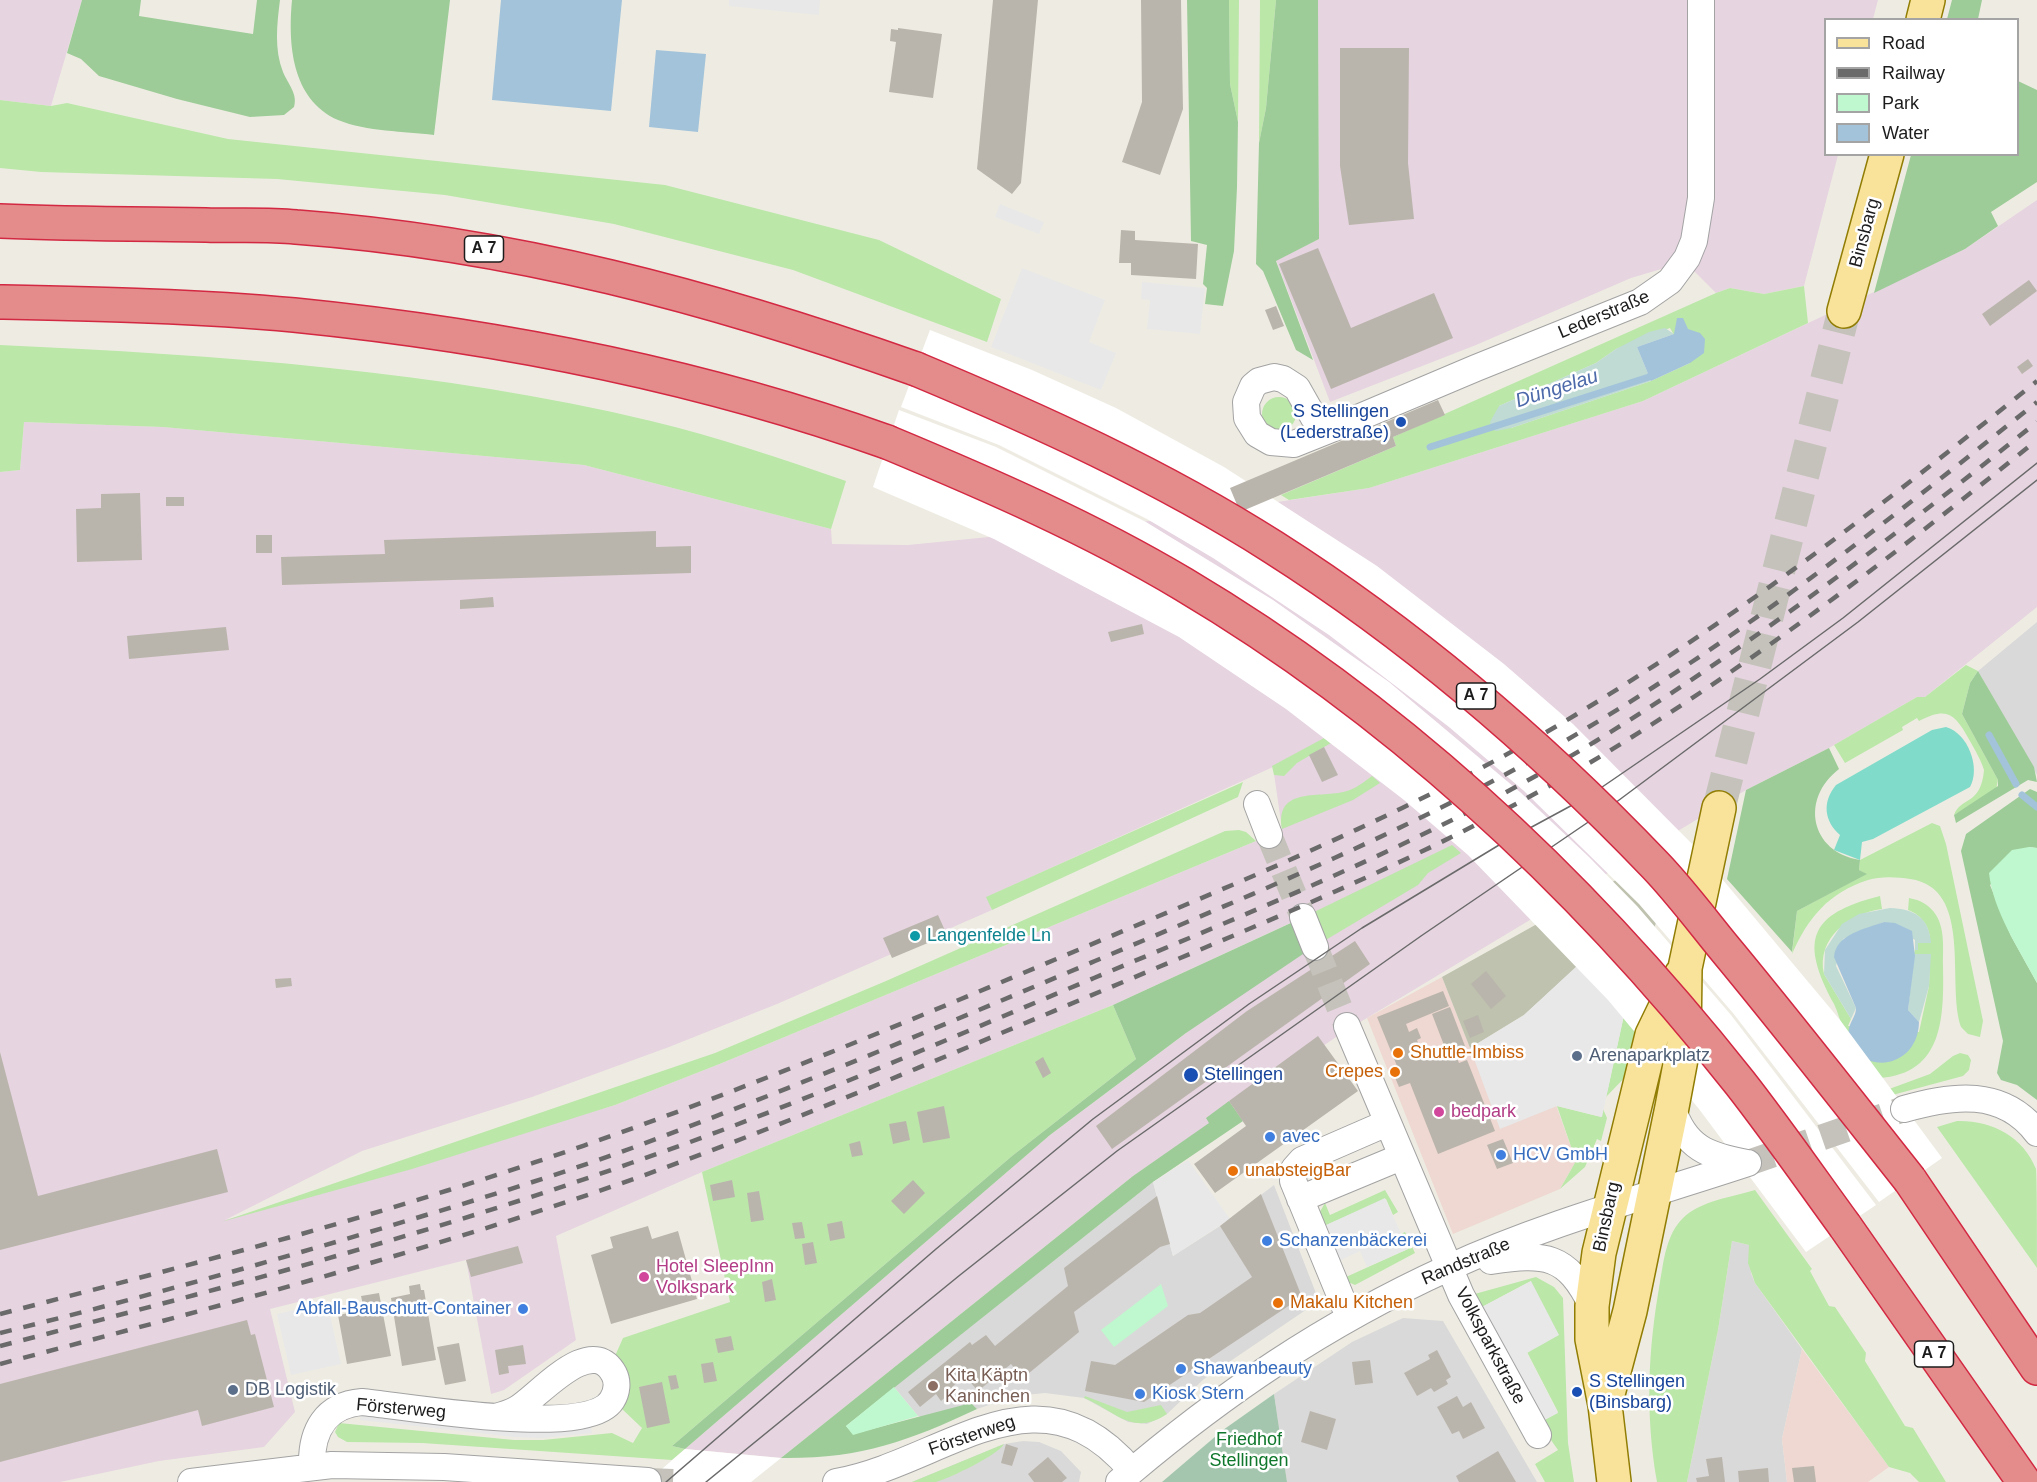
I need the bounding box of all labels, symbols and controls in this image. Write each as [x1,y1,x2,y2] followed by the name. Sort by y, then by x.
[1824,18,2019,156] legend
[1882,33,1925,53] text: Road
[1882,63,1945,83] text: Railway
[1882,93,1919,113] text: Park
[1882,123,1929,143] text: Water
[1845,196,1885,270] street label: Binsbarg
[464,236,504,262] road number: A 7
[1555,286,1653,344] street label: Lederstraße
[1513,364,1601,414] water label: Düngelau
[1280,401,1389,444] place label: S Stellingen (Lederstraße)
[1394,415,1408,429] marker: S Stellingen (Lederstraße)
[1456,683,1496,709] road number: A 7
[927,925,1051,947] place label: Langenfelde Ln
[908,929,922,943] marker: Langenfelde Ln
[1410,1042,1524,1064] place label: Shuttle-Imbiss
[1589,1045,1710,1067] place label: Arenaparkplatz
[1391,1046,1405,1060] marker: Shuttle-Imbiss
[1570,1049,1584,1063] marker: Arenaparkplatz
[1325,1061,1383,1083] place label: Crepes
[1204,1064,1283,1086] place label: Stellingen
[1388,1065,1402,1079] marker: Crepes
[1182,1066,1200,1084] marker: Stellingen
[1451,1101,1516,1123] place label: bedpark
[1432,1105,1446,1119] marker: bedpark
[1282,1126,1320,1148] place label: avec
[1263,1130,1277,1144] marker: avec
[1513,1144,1608,1166] place label: HCV GmbH
[1494,1148,1508,1162] marker: HCV GmbH
[1245,1160,1351,1182] place label: unabsteigBar
[1226,1164,1240,1178] marker: unabsteigBar
[1589,1180,1625,1254] street label: Binsbarg
[1279,1230,1427,1252] place label: Schanzenbäckerei
[1260,1234,1274,1248] marker: Schanzenbäckerei
[1418,1234,1514,1290] street label: Randstraße
[656,1256,774,1298] place label: Hotel SleepInn Volkspark
[637,1270,651,1284] marker: Hotel SleepInn Volkspark
[1450,1284,1530,1408] street label: Volksparkstraße
[1290,1292,1413,1314] place label: Makalu Kitchen
[1271,1296,1285,1310] marker: Makalu Kitchen
[296,1298,511,1320] place label: Abfall-Bauschutt-Container
[516,1302,530,1316] marker: Abfall-Bauschutt-Container
[1914,1341,1954,1367] road number: A 7
[1193,1358,1312,1380] place label: Shawanbeauty
[1174,1362,1188,1376] marker: Shawanbeauty
[945,1365,1030,1408] place label: Kita Käptn Kaninchen
[1589,1371,1685,1414] place label: S Stellingen (Binsbarg)
[245,1379,336,1401] place label: DB Logistik
[926,1379,940,1393] marker: Kita Käptn Kaninchen
[226,1383,240,1397] marker: DB Logistik
[1152,1383,1244,1405] place label: Kiosk Stern
[1570,1385,1584,1399] marker: S Stellingen (Binsbarg)
[1133,1387,1147,1401] marker: Kiosk Stern
[355,1394,447,1424] street label: Försterweg
[926,1411,1018,1461] street label: Försterweg
[1209,1429,1289,1472] park label: Friedhof Stellingen

